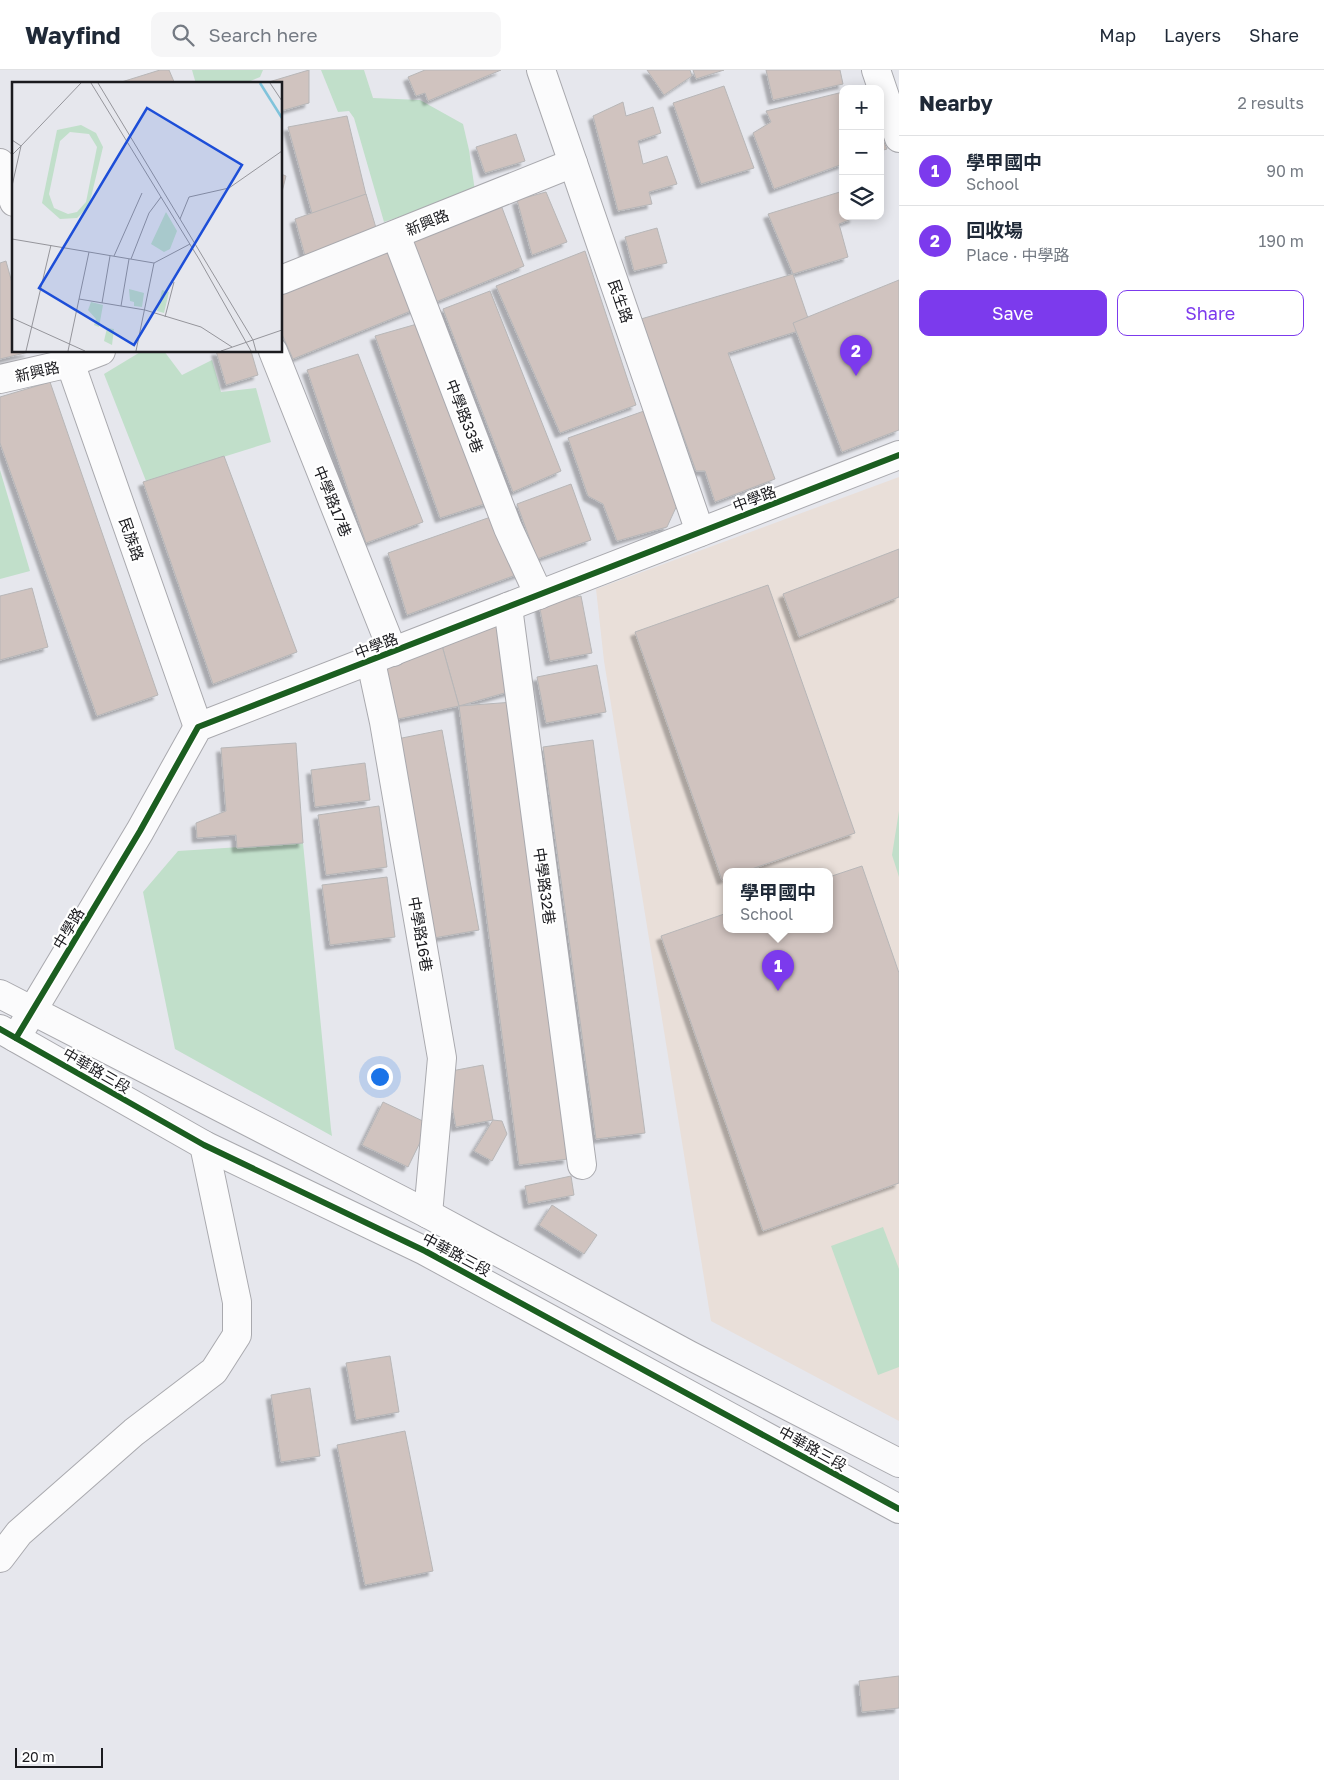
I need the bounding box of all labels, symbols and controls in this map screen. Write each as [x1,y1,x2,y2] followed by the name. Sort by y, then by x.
[151,12,501,57] search box
[25,20,121,49] text: Wayfind
[169,21,197,49] icon: search
[209,23,317,46] text: Search here
[1099,24,1136,46] text: Map
[1164,24,1221,46] text: Layers
[1249,24,1299,46] text: Share
[12,82,282,352] inset map
[839,85,884,220] map controls
[839,85,884,130] button: +
[919,90,993,116] text: Nearby
[1238,93,1304,113] text: 2 results
[839,130,884,175] button: −
[966,150,1042,173] text: 學甲國中
[931,161,939,181] text: 1
[1266,161,1304,181] text: 90 m
[966,174,1019,194] text: School
[839,175,884,220] button: layers
[403,205,451,239] street label: 新興路
[966,218,1023,241] text: 回收場
[930,231,940,251] text: 2
[1258,231,1304,251] text: 190 m
[966,245,1069,265] text: Place · 中學路
[605,277,637,325] street label: 民生路
[919,290,1107,336] button: Save
[1117,290,1304,336] button: Share
[840,335,872,376] pin: 2
[13,357,61,385] street label: 新興路
[443,377,487,455] street label: 中學路33巷
[311,463,355,539] street label: 中學路17巷
[730,482,778,514] street label: 中學路
[116,515,148,563] street label: 民族路
[352,629,400,661] street label: 中學路
[531,846,559,926] street label: 中學路32巷
[723,868,833,933] popup
[740,880,816,903] text: 學甲國中
[406,895,436,973] street label: 中學路16巷
[49,904,87,952] street label: 中學路
[740,904,793,924] text: School
[762,950,794,991] pin: 1
[60,1043,134,1097] street label: 中華路三段
[367,1064,393,1090] your location
[420,1228,494,1280] street label: 中華路三段
[776,1422,850,1474] street label: 中華路三段
[15,1745,102,1768] scale bar
[22,1748,55,1765] text: 20 m

